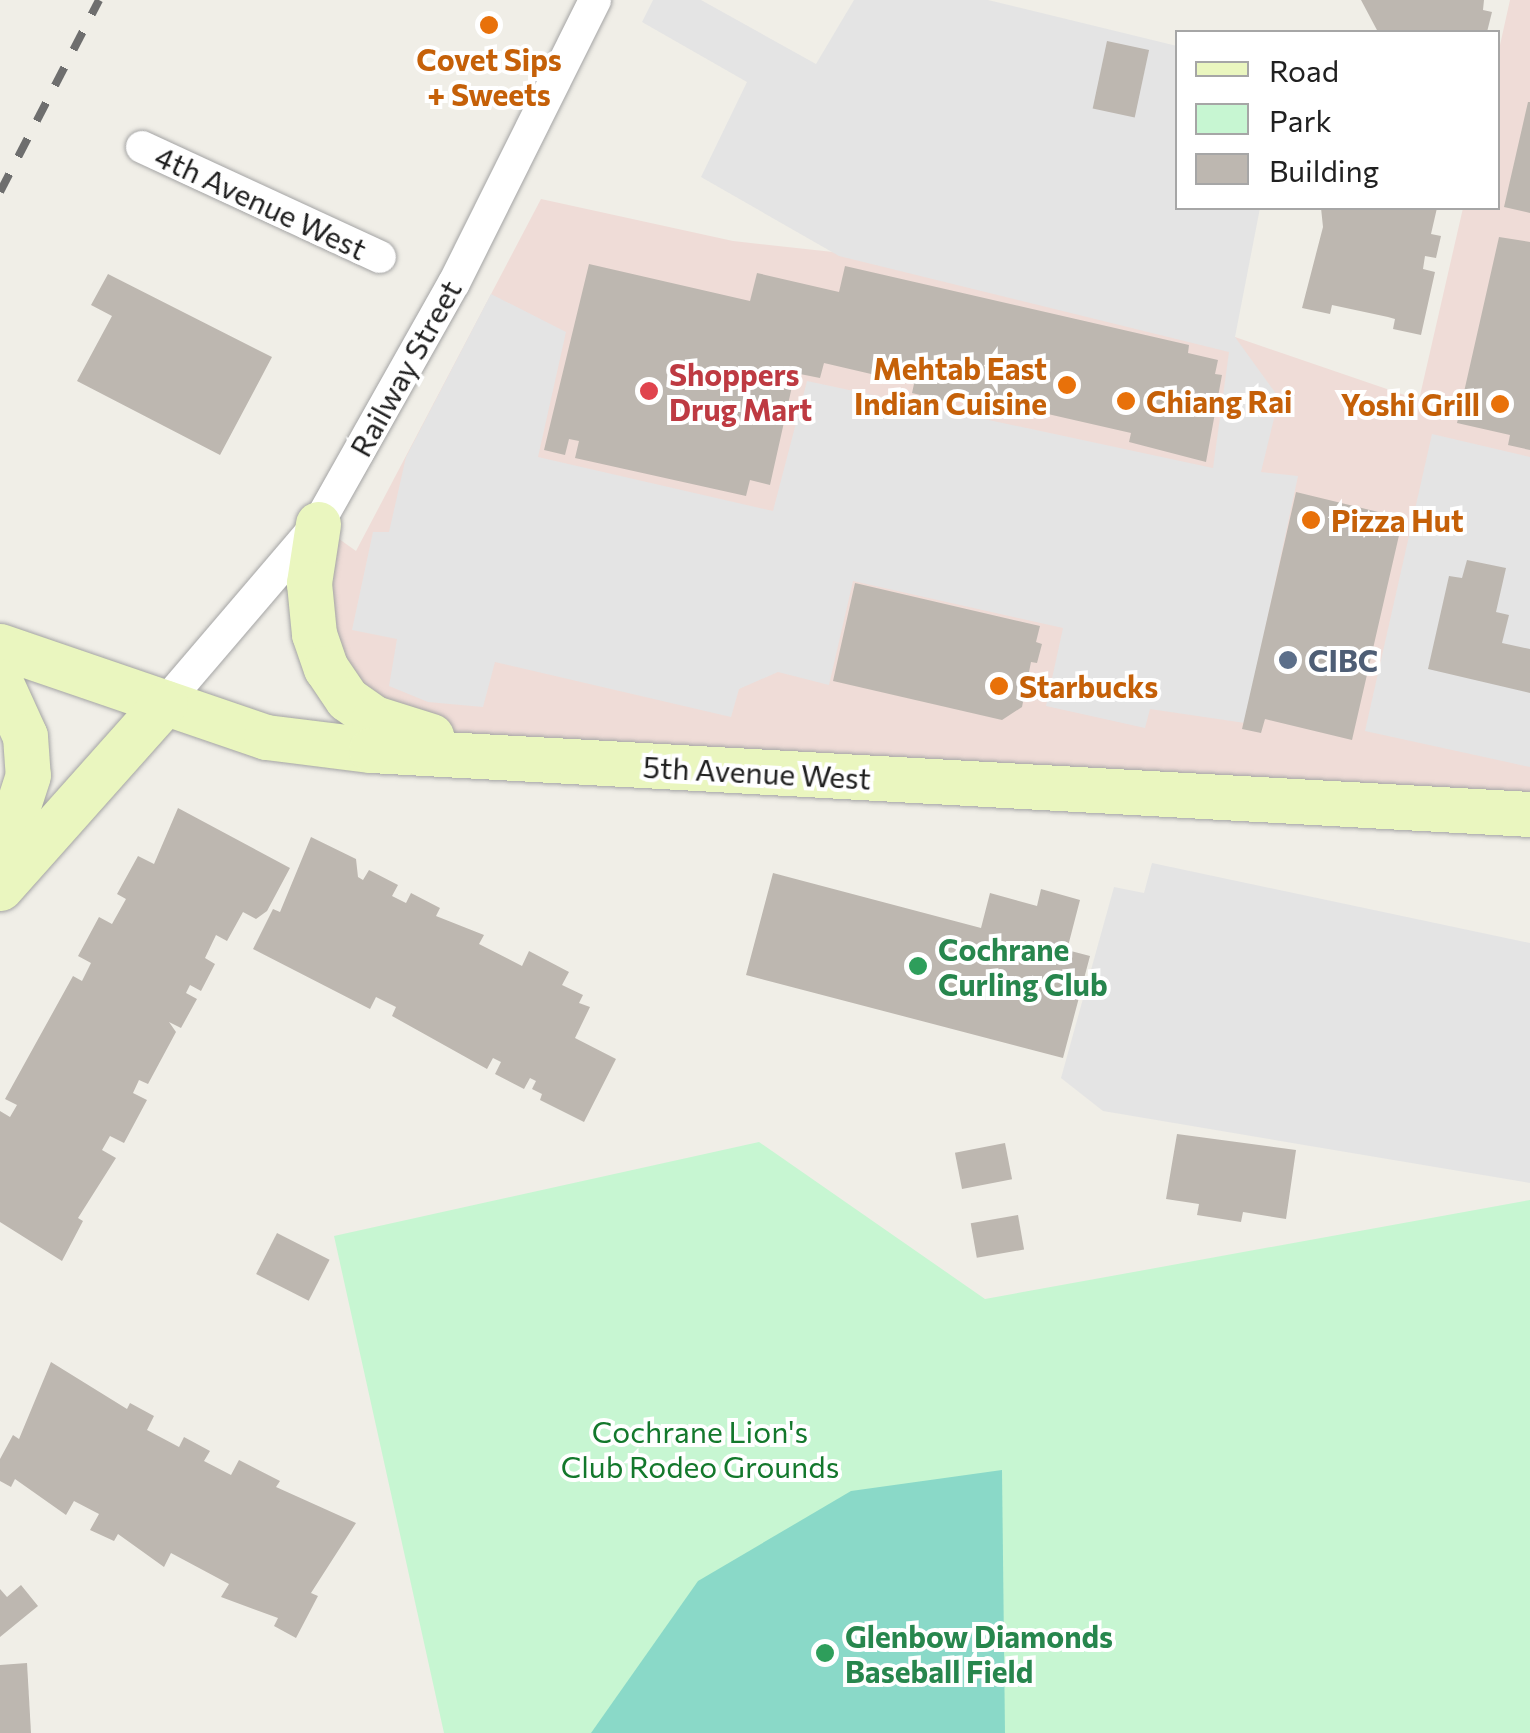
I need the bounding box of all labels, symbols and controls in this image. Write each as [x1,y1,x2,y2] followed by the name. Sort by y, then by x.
[478,14,500,36] marker: Covet Sips + Sweets
[1175,30,1500,210] legend
[416,41,562,112] place label: Covet Sips + Sweets
[1269,51,1339,88] text: Road
[1269,101,1332,138] text: Park
[150,137,372,267] street label: 4th Avenue West
[1269,151,1379,188] text: Building
[342,273,468,463] street label: Railway Street
[854,350,1047,420] place label: Mehtab East Indian Cuisine
[669,356,812,426] place label: Shoppers Drug Mart
[1056,374,1078,396] marker: Mehtab East Indian Cuisine
[638,380,660,402] marker: Shoppers Drug Mart
[1146,383,1292,419] place label: Chiang Rai
[1340,386,1480,422] place label: Yoshi Grill
[1115,390,1137,412] marker: Chiang Rai
[1489,393,1511,415] marker: Yoshi Grill
[1331,502,1464,538] place label: Pizza Hut
[1300,509,1322,531] marker: Pizza Hut
[1308,642,1378,678] place label: CIBC
[1277,649,1299,671] marker: CIBC
[1019,668,1158,704] place label: Starbucks
[988,675,1010,697] marker: Starbucks
[642,748,872,796] street label: 5th Avenue West
[938,931,1108,1002] place label: Cochrane Curling Club
[907,955,929,977] marker: Cochrane Curling Club
[561,1413,839,1484] park label: Cochrane Lion's Club Rodeo Grounds
[845,1618,1113,1688] place label: Glenbow Diamonds Baseball Field
[814,1642,836,1664] marker: Glenbow Diamonds Baseball Field

